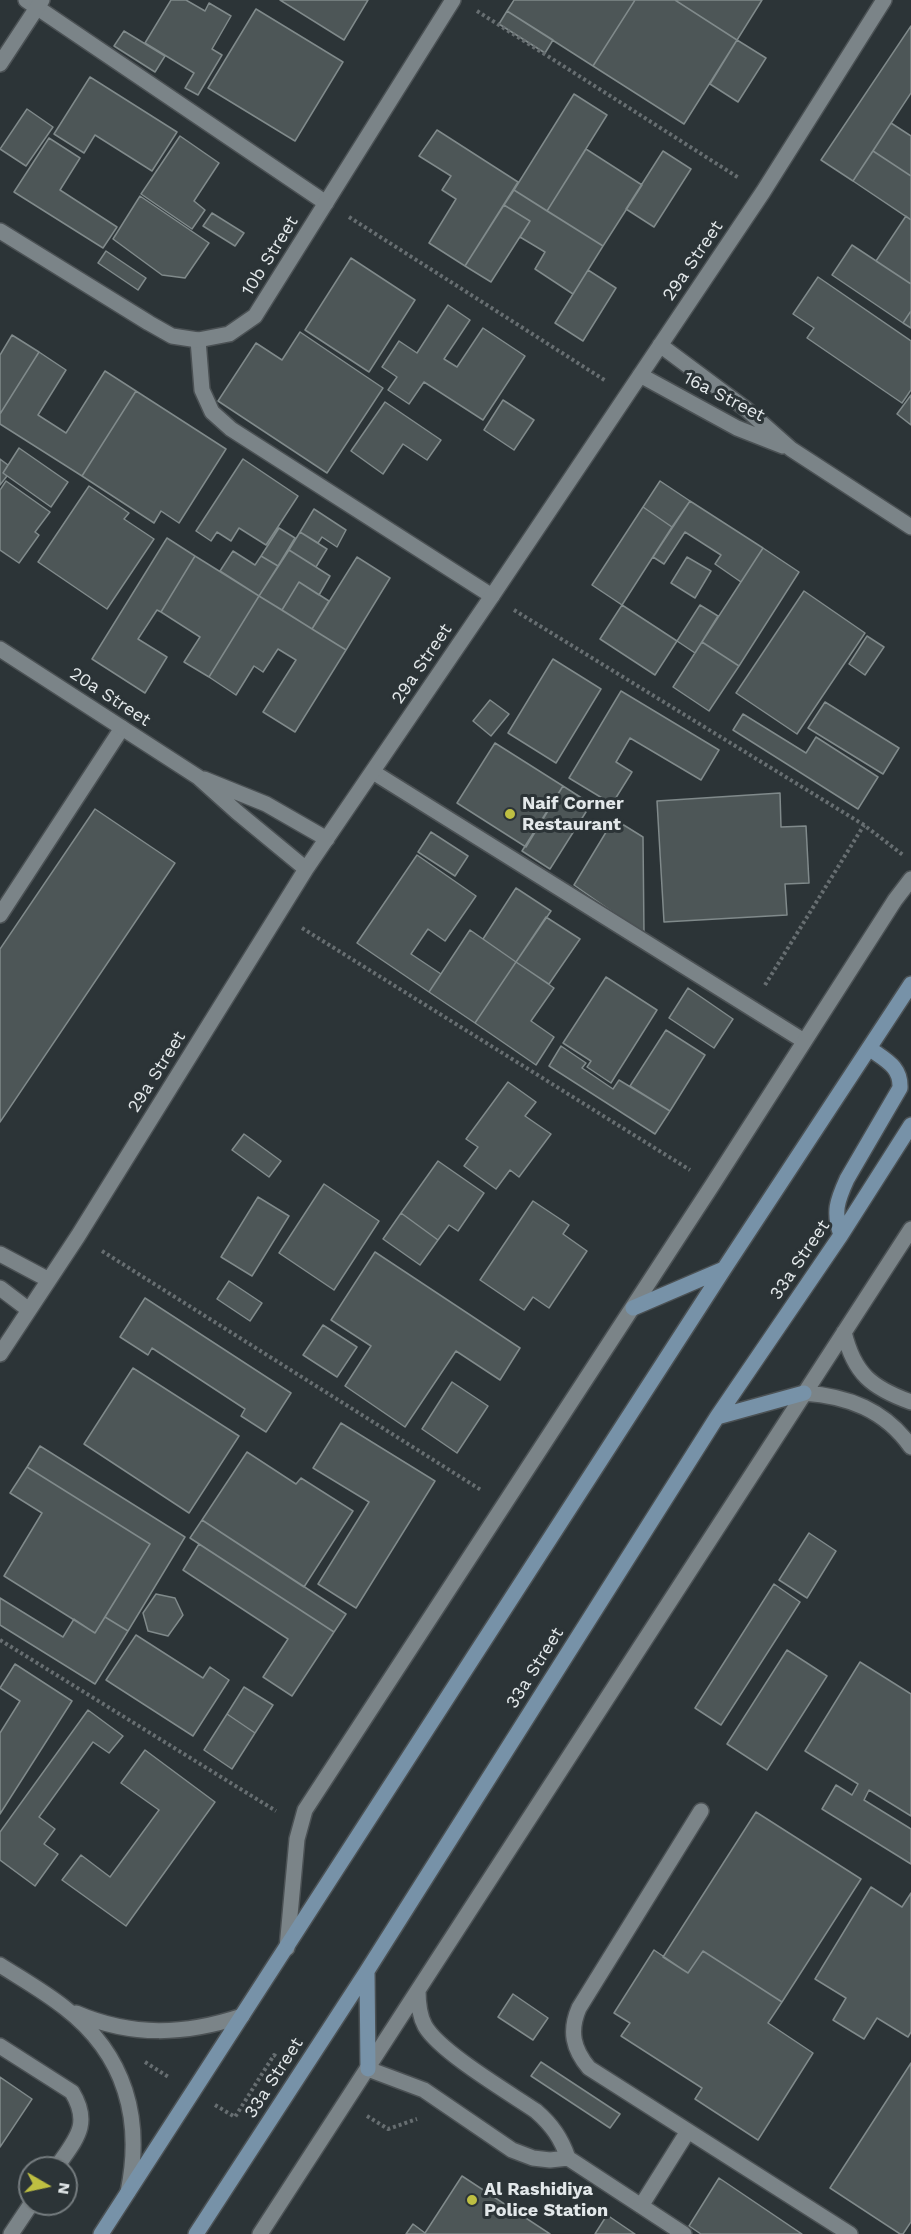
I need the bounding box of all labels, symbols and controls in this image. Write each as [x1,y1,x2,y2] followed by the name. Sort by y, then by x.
[237,212,303,300] street label: 10b Street
[658,217,728,305] street label: 29a Street
[680,367,768,427] street label: 16a Street
[387,620,457,708] street label: 29a Street
[65,663,155,731] street label: 20a Street
[522,793,624,836] place label: Naif Corner Restaurant
[503,807,517,821] marker: Naif Corner Restaurant
[123,1027,191,1117] street label: 29a Street
[765,1216,835,1304] street label: 33a Street
[502,1623,568,1713] street label: 33a Street
[240,2034,308,2122] street label: 33a Street
[18,2156,78,2216] north arrow
[484,2179,608,2222] place label: Al Rashidiya Police Station
[54,2181,75,2196] text: N
[465,2193,479,2207] marker: Al Rashidiya Police Station

